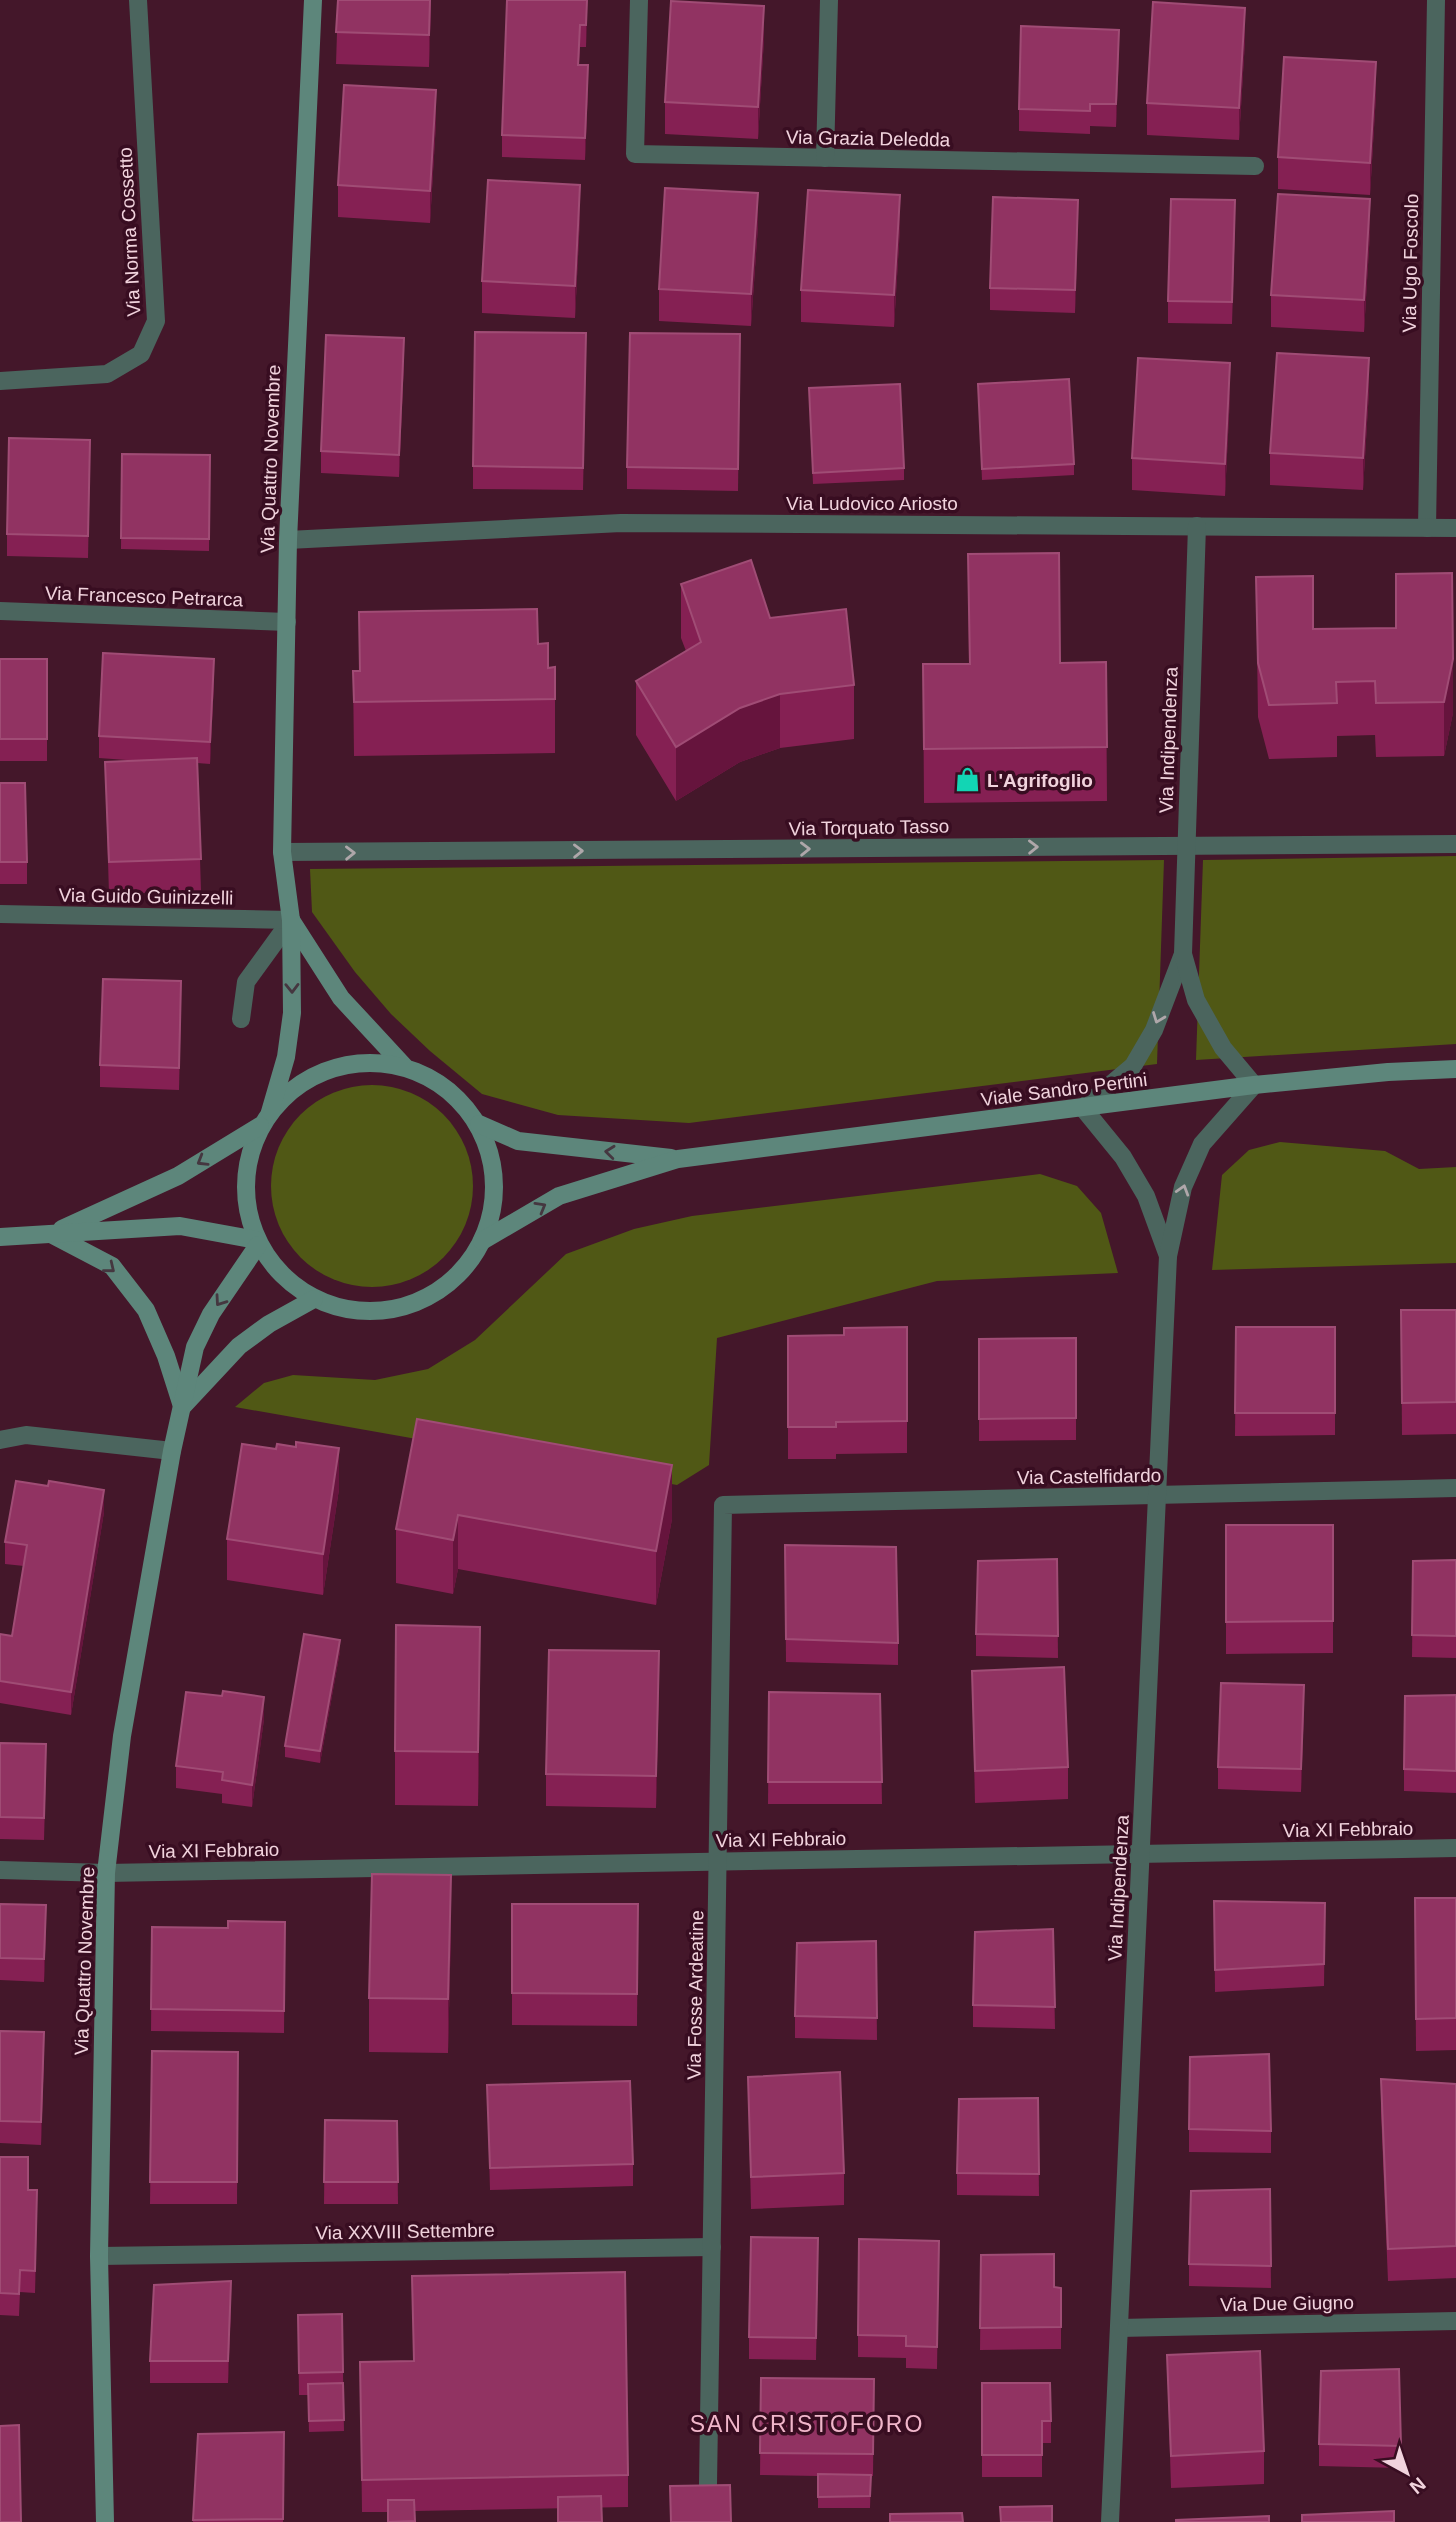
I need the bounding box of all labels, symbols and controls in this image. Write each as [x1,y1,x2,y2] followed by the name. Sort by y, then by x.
[786,127,951,150] street label: Via Grazia Deledda
[115,147,144,317] street label: Via Norma Cossetto
[1399,193,1422,333] street label: Via Ugo Foscolo
[257,364,284,554] street label: Via Quattro Novembre
[786,493,958,514] street label: Via Ludovico Ariosto
[45,583,244,610] street label: Via Francesco Petrarca
[1155,666,1182,814] street label: Via Indipendenza
[953,766,981,794] shop icon: L'Agrifoglio
[987,770,1093,791] place label: L'Agrifoglio
[789,816,949,839] street label: Via Torquato Tasso
[1028,839,1038,855] one-way arrow
[800,841,811,857] one-way arrow
[573,843,583,859] one-way arrow
[345,845,356,861] one-way arrow
[58,884,234,909] street label: Via Guido Guinizzelli
[284,983,300,994] one-way arrow
[1153,1012,1167,1024] one-way arrow
[980,1069,1149,1110] street label: Viale Sandro Pertini
[604,1145,615,1160] one-way arrow
[196,1153,209,1166] one-way arrow
[1175,1184,1190,1196] one-way arrow
[534,1202,547,1215] one-way arrow
[102,1259,115,1272] one-way arrow
[216,1293,228,1306] one-way arrow
[1017,1465,1161,1488] street label: Via Castelfidardo
[1104,1814,1133,1962] street label: Via Indipendenza
[1283,1818,1413,1841] street label: Via XI Febbraio
[716,1828,846,1851] street label: Via XI Febbraio
[149,1839,279,1862] street label: Via XI Febbraio
[71,1866,98,2056] street label: Via Quattro Novembre
[684,1910,707,2080] street label: Via Fosse Ardeatine
[315,2219,495,2244] street label: Via XXVIII Settembre
[1220,2292,1354,2315] street label: Via Due Giugno
[690,2411,924,2437] district label: SAN CRISTOFORO
[1372,2438,1442,2508] north arrow
[1406,2473,1430,2498] text: N

